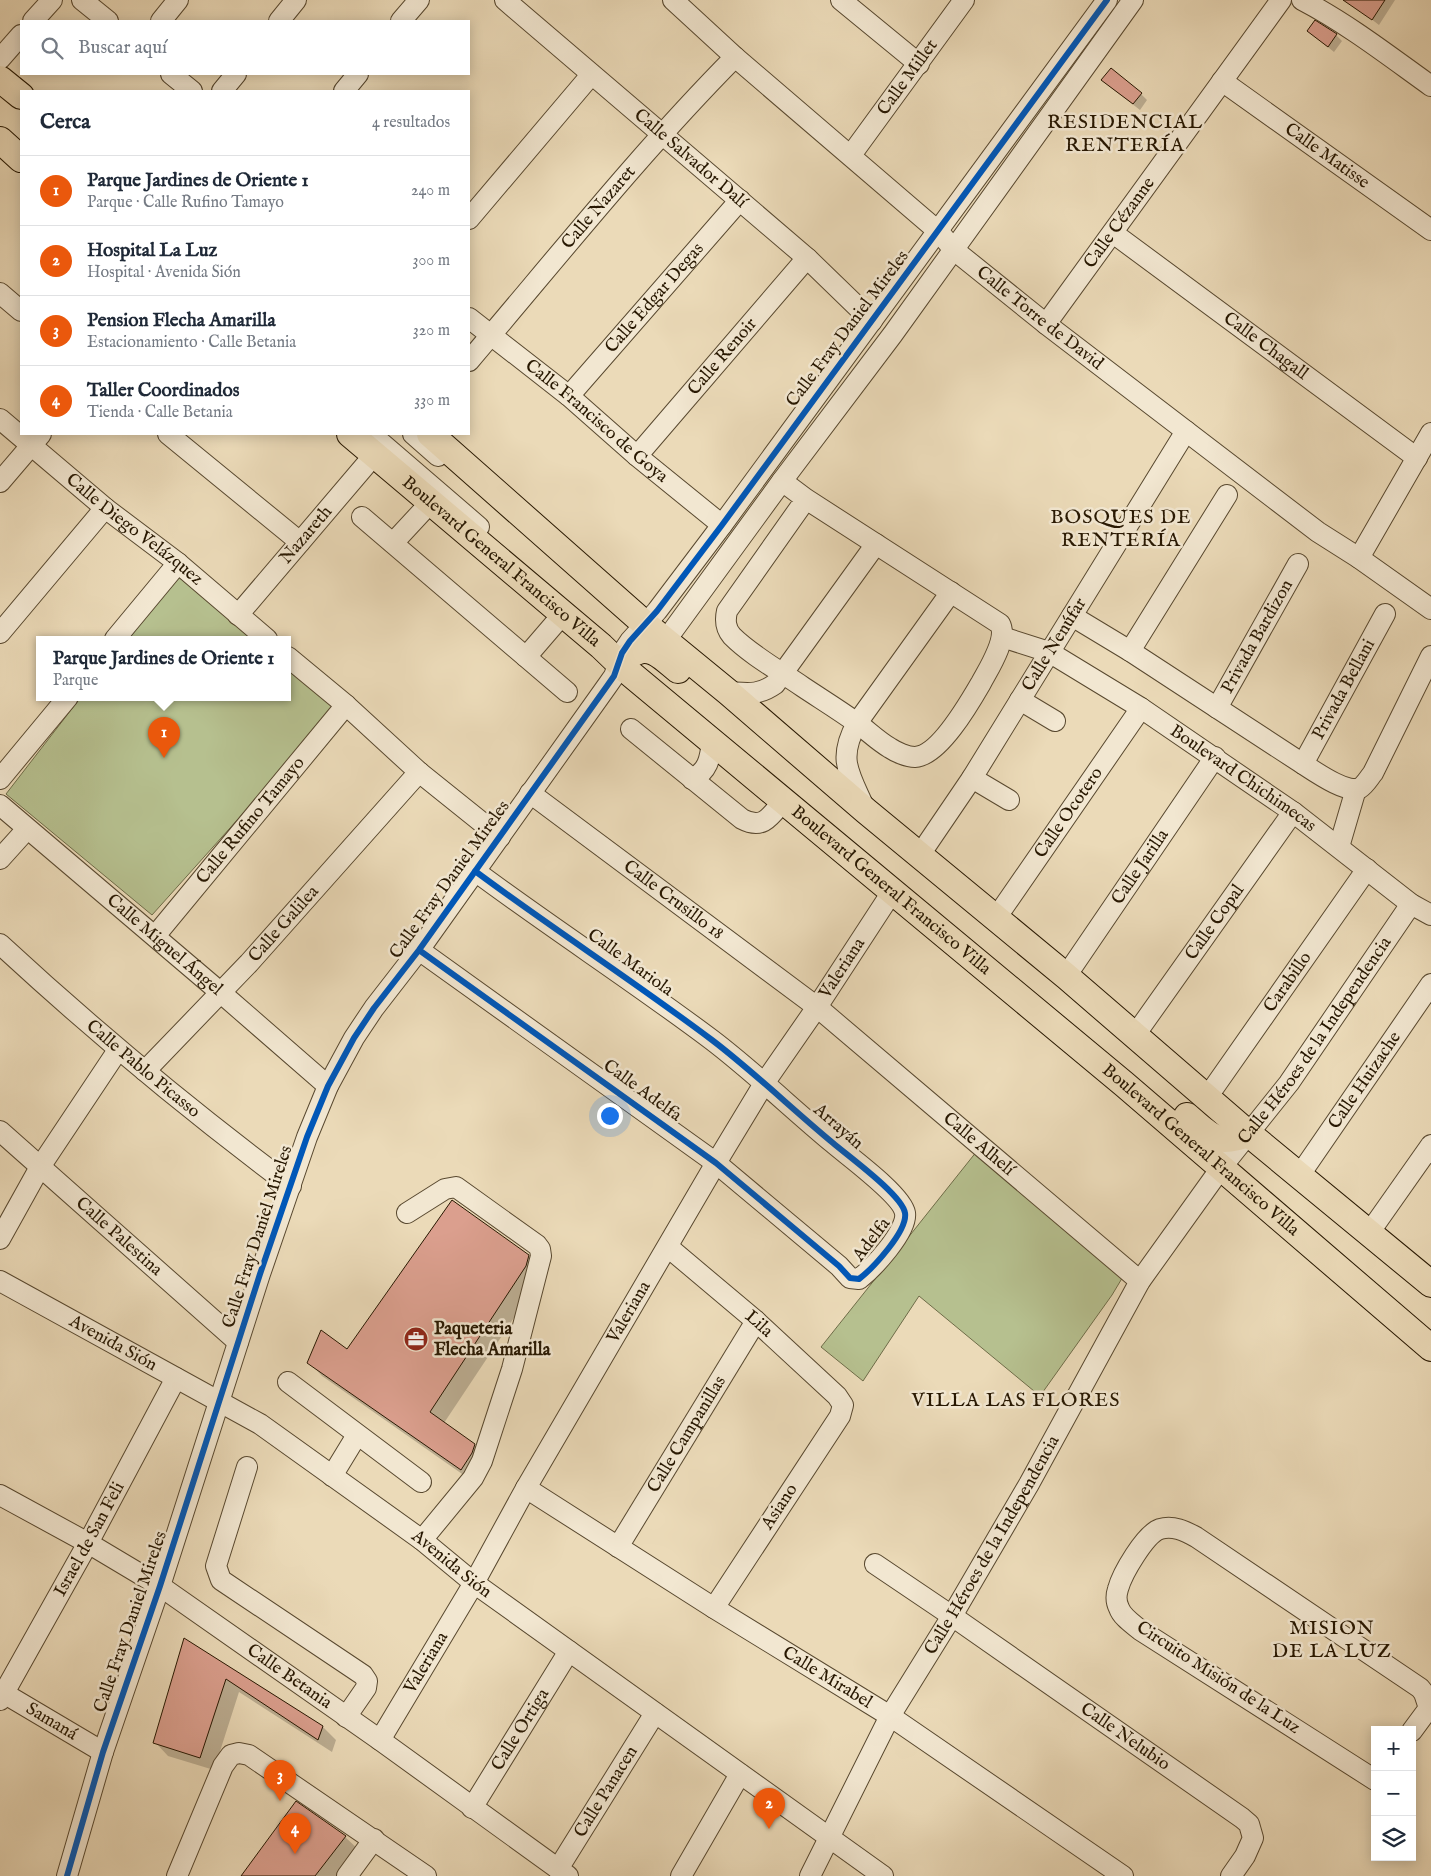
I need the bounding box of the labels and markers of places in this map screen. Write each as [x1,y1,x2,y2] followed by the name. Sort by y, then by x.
[148,717,180,758] pin: 1
[434,1318,552,1362] place label: Paqueteria Flecha Amarilla
[403,1326,429,1352] office icon: Paqueteria Flecha Amarilla
[264,1760,296,1801] pin: 3
[753,1788,785,1829] pin: 2
[279,1813,311,1854] pin: 4

